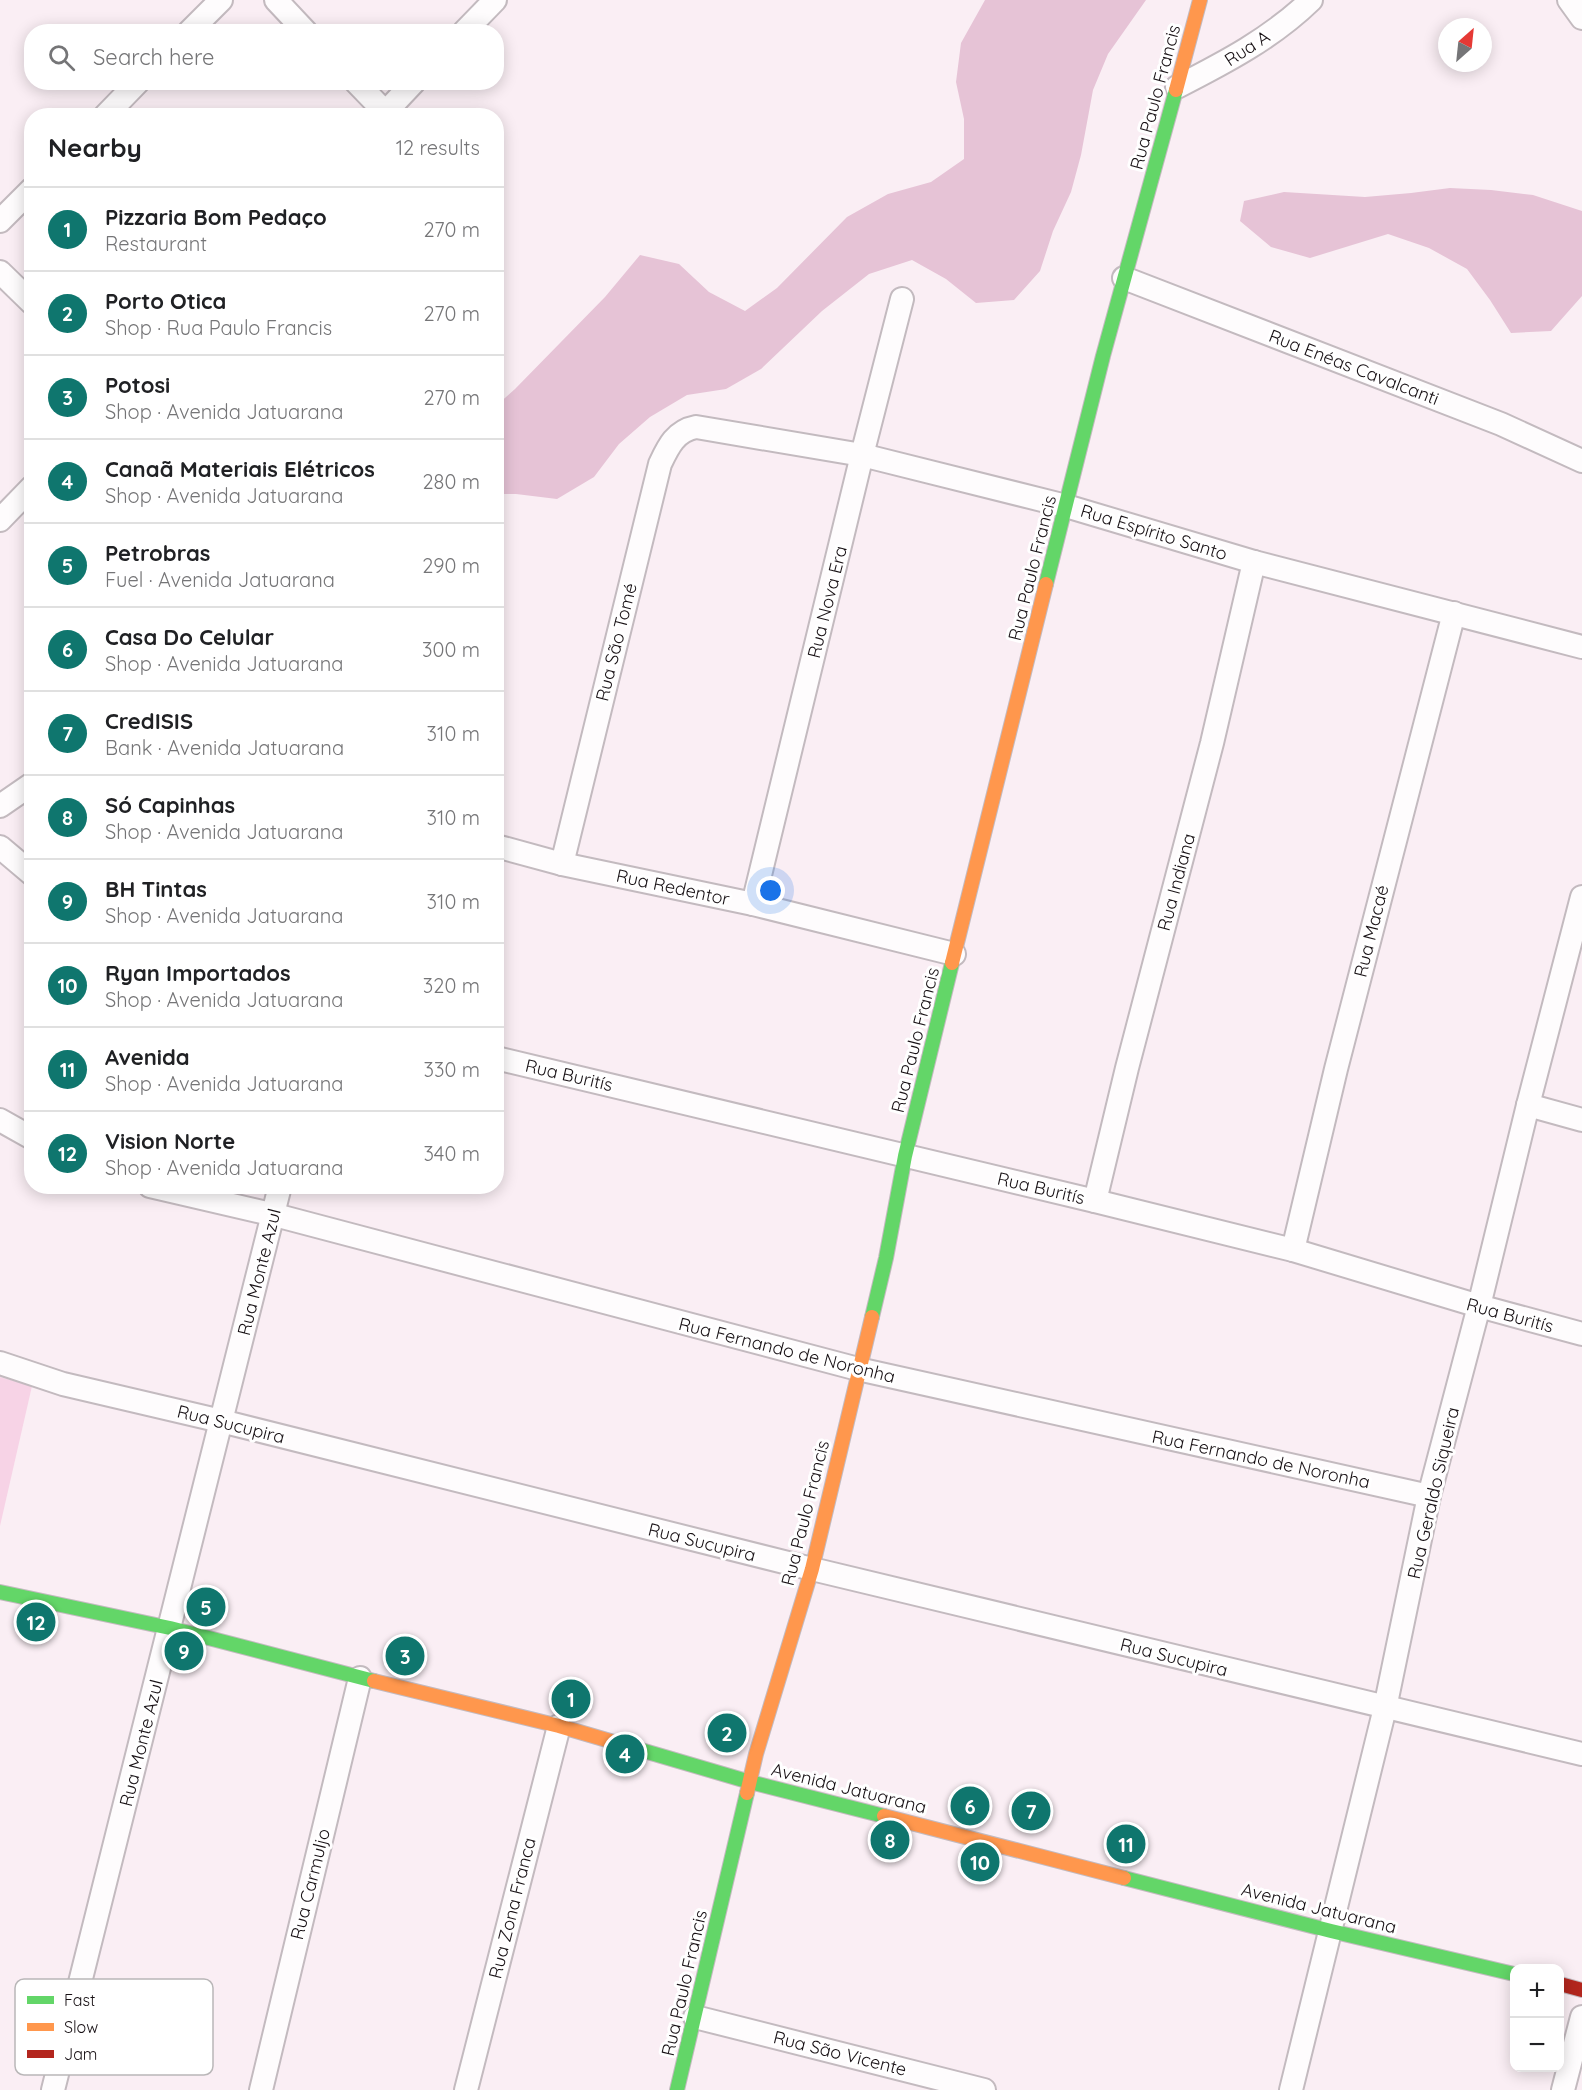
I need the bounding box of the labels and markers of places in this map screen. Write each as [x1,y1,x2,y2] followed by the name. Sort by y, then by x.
[186,1584,226,1630] pin: 5
[16,1600,56,1644] pin: 12
[164,1628,204,1674] pin: 9
[386,1634,424,1678] pin: 3
[552,1676,590,1722] pin: 1
[708,1710,746,1756] pin: 2
[606,1732,644,1776] pin: 4
[950,1784,990,1828] pin: 6
[1012,1788,1050,1834] pin: 7
[870,1818,910,1862] pin: 8
[1106,1822,1146,1866] pin: 11
[960,1840,1000,1884] pin: 10

